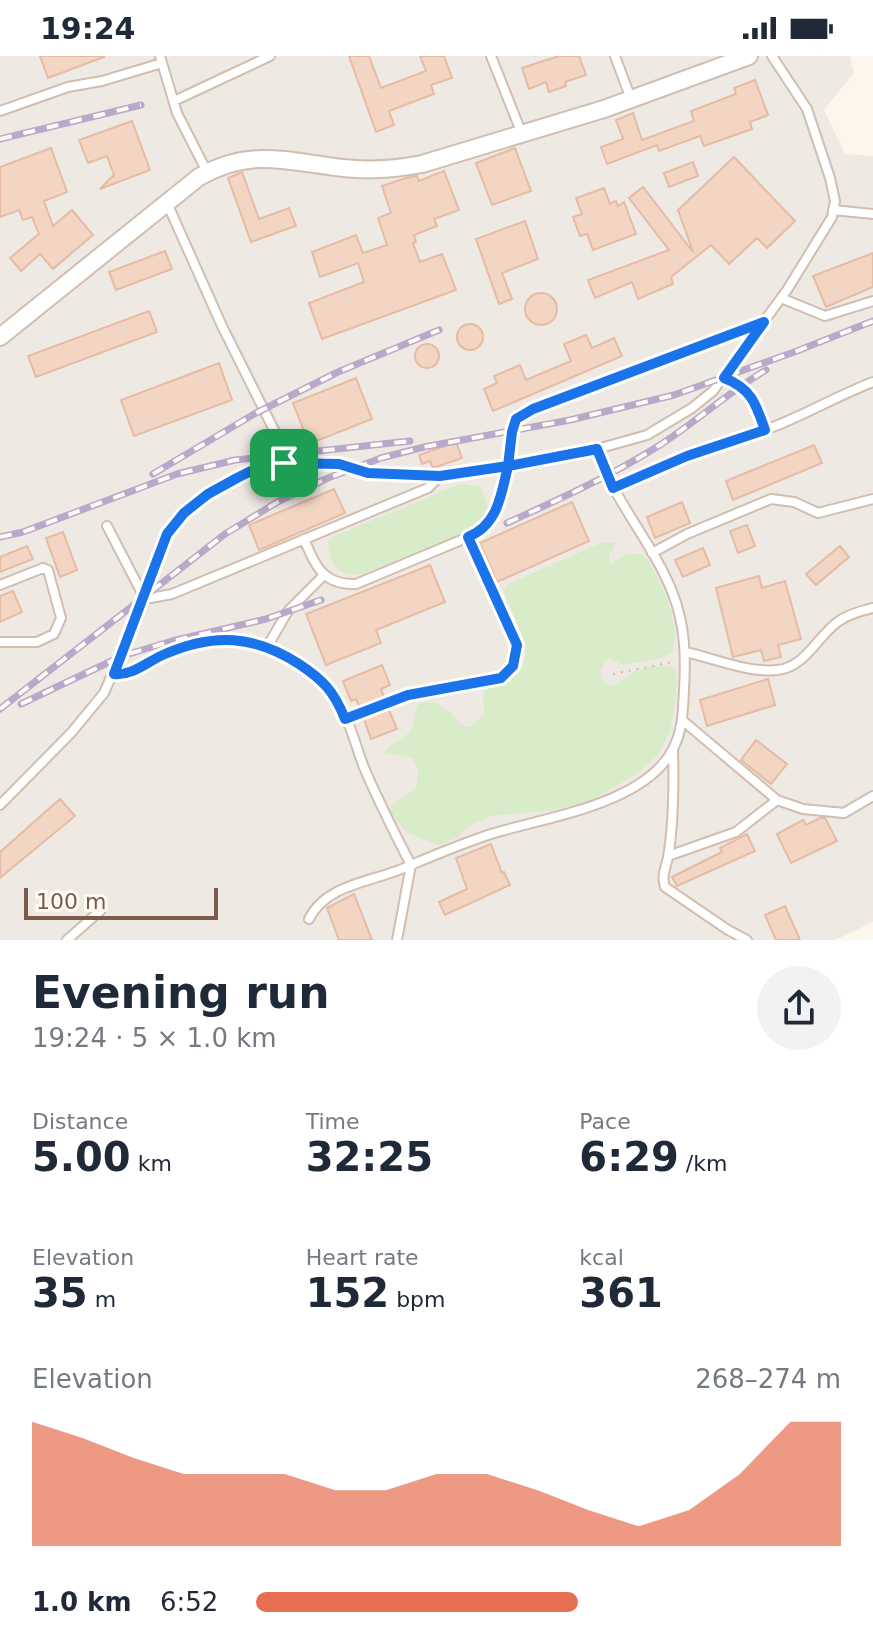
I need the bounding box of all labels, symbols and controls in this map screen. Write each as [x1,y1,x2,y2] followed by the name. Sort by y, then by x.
[40,11,136,46] text: 19:24
[250,429,318,497] pin
[262,441,306,485] icon: arrive
[24,884,218,920] scale bar
[36,889,106,914] text: 100 m
[757,966,841,1050] button: share
[32,967,329,1018] text: Evening run
[32,1023,277,1053] text: 19:24 · 5 × 1.0 km
[32,1109,128,1134] text: Distance
[306,1109,360,1134] text: Time
[579,1109,631,1134] text: Pace
[32,1134,131,1180] text: 5.00
[306,1134,433,1180] text: 32:25
[579,1134,679,1180] text: 6:29
[131,1151,172,1176] text: km
[679,1151,727,1176] text: /km
[32,1245,134,1270] text: Elevation
[306,1245,419,1270] text: Heart rate
[579,1245,624,1270] text: kcal
[32,1270,88,1316] text: 35
[306,1270,389,1316] text: 152
[579,1270,663,1316] text: 361
[88,1287,116,1312] text: m
[389,1287,446,1312] text: bpm
[32,1364,153,1394] text: Elevation
[695,1364,841,1394] text: 268–274 m
[32,1587,132,1617] text: 1.0 km
[160,1587,218,1617] text: 6:52

